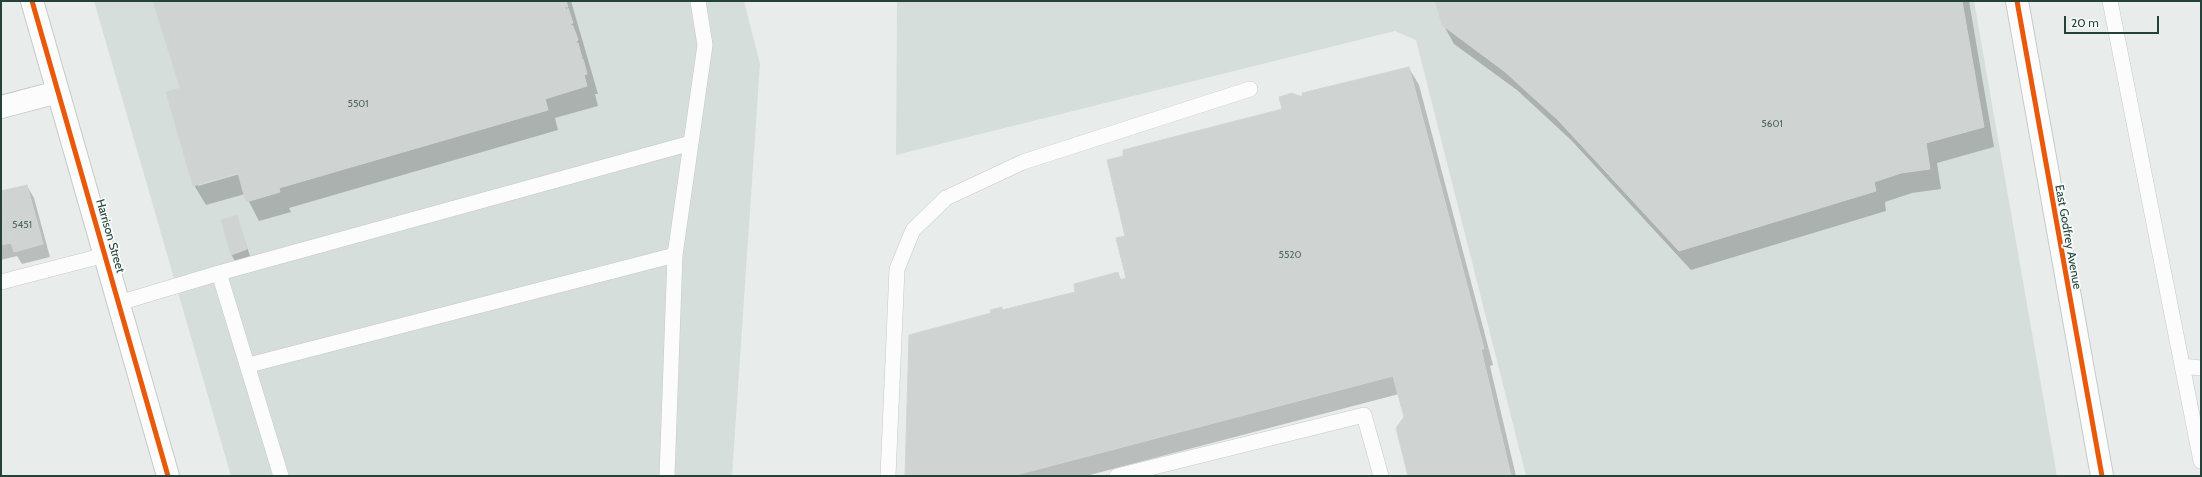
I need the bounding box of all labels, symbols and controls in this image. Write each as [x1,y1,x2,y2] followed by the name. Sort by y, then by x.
[2066,8,2161,34] scale bar
[2071,15,2099,30] text: 20 m
[347,98,369,110] house number: 5501
[1761,118,1783,130] house number: 5601
[2052,184,2084,290] street label: East Godfrey Avenue
[93,197,127,275] street label: Harrison Street
[12,219,32,231] house number: 5451
[1278,249,1302,261] house number: 5520

